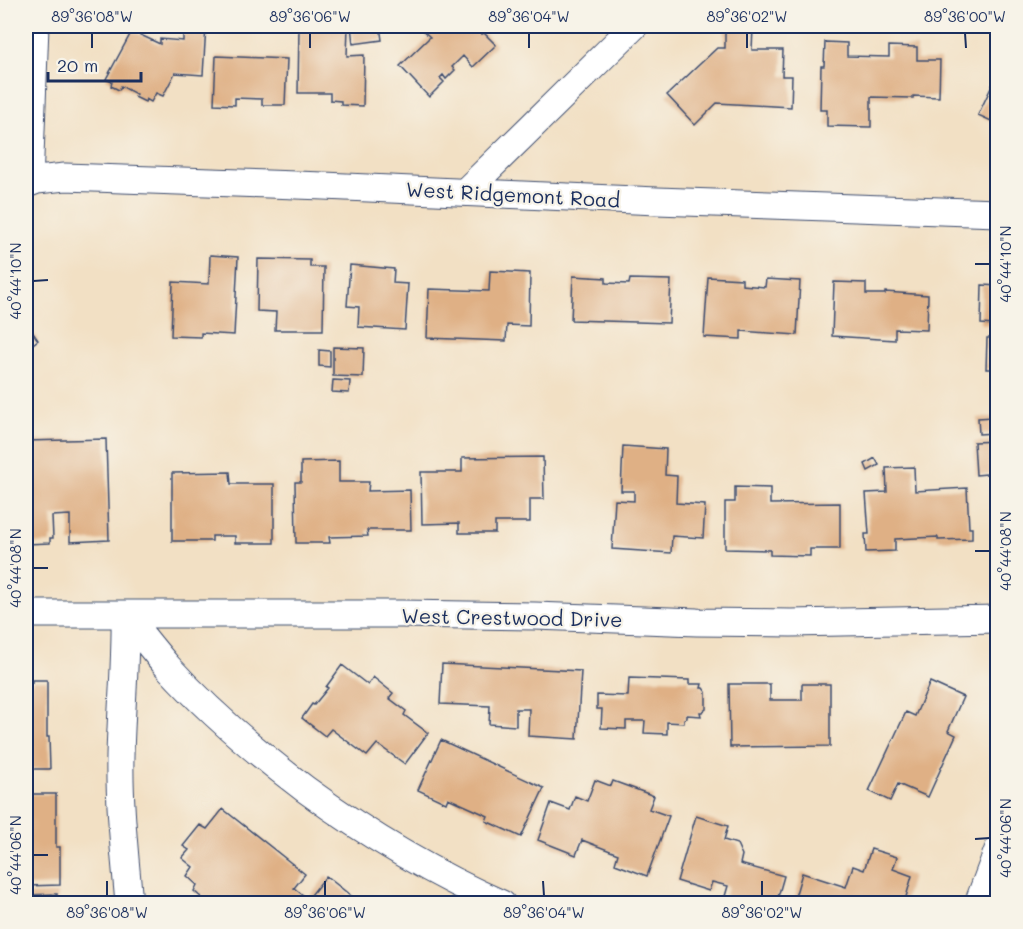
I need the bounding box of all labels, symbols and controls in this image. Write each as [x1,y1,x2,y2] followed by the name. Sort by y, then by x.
[51,6,133,26] text: 89°36'08"W
[269,6,351,26] text: 89°36'06"W
[488,6,570,26] text: 89°36'04"W
[707,6,787,26] text: 89°36'02"W
[924,6,1006,26] text: 89°36'00"W
[48,45,141,83] scale bar
[57,53,98,77] text: 20 m
[405,175,621,213] street label: West Ridgemont Road
[995,225,1015,303] text: 40°44'10"N
[5,242,25,320] text: 40°44'10"N
[995,511,1015,591] text: 40°44'08"N
[5,528,25,608] text: 40°44'08"N
[401,602,623,632] street label: West Crestwood Drive
[995,798,1015,878] text: 40°44'06"N
[5,815,25,895] text: 40°44'06"N
[66,902,148,922] text: 89°36'08"W
[284,902,366,922] text: 89°36'06"W
[503,902,585,922] text: 89°36'04"W
[722,902,802,922] text: 89°36'02"W

